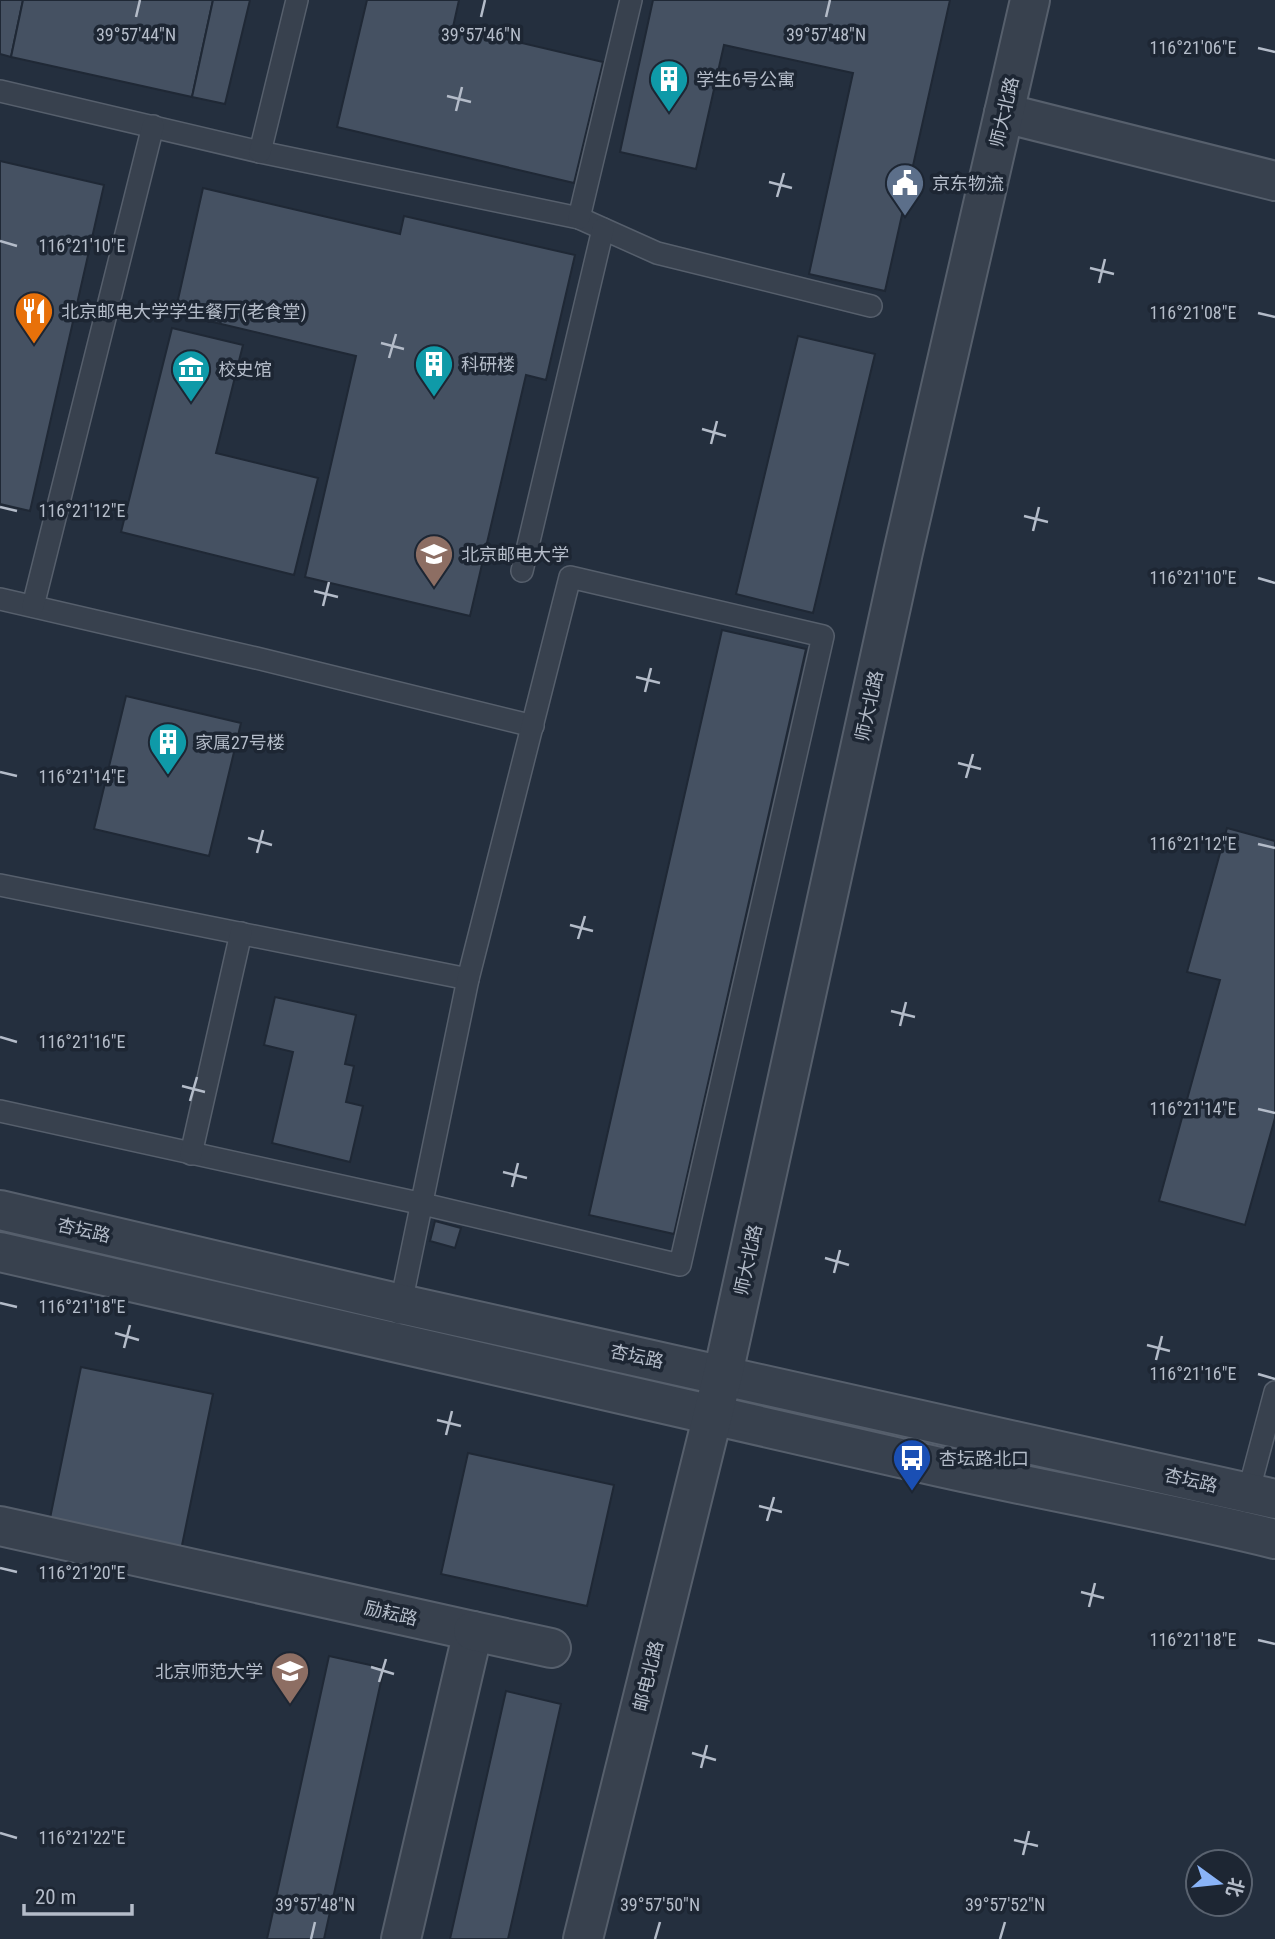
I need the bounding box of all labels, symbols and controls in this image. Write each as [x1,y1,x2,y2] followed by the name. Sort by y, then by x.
[96,24,176,45] text: 39°57'44"N
[441,24,521,45] text: 39°57'46"N
[786,24,866,45] text: 39°57'48"N
[1150,37,1236,58] text: 116°21'06"E
[648,58,690,113] building icon: 学生6号公寓
[696,69,795,90] place label: 学生6号公寓
[986,75,1022,149] street label: 师大北路
[884,162,926,217] public building icon: 京东物流
[932,173,1004,194] place label: 京东物流
[39,235,125,256] text: 116°21'10"E
[13,290,55,345] restaurant icon: 北京邮电大学学生餐厅(老食堂)
[61,301,306,323] place label: 北京邮电大学学生餐厅(老食堂)
[1150,302,1236,323] text: 116°21'08"E
[413,343,455,398] building icon: 科研楼
[170,348,212,403] museum icon: 校史馆
[461,354,515,375] place label: 科研楼
[218,359,272,380] place label: 校史馆
[39,500,125,521] text: 116°21'12"E
[413,533,455,588] school or university icon: 北京邮电大学
[461,544,569,565] place label: 北京邮电大学
[1150,567,1236,588] text: 116°21'10"E
[851,669,887,743] street label: 师大北路
[147,721,189,776] building icon: 家属27号楼
[195,732,285,753] place label: 家属27号楼
[39,766,125,787] text: 116°21'14"E
[1150,833,1236,854] text: 116°21'12"E
[39,1031,125,1052] text: 116°21'16"E
[1150,1098,1236,1119] text: 116°21'14"E
[55,1214,113,1246] street label: 杏坛路
[730,1223,766,1297] street label: 师大北路
[39,1296,125,1317] text: 116°21'18"E
[608,1340,666,1372] street label: 杏坛路
[1150,1363,1236,1384] text: 116°21'16"E
[891,1437,933,1492] bus stop icon: 杏坛路北口
[939,1448,1029,1469] place label: 杏坛路北口
[1162,1464,1220,1496] street label: 杏坛路
[39,1562,125,1583] text: 116°21'20"E
[362,1597,420,1629] street label: 励耘路
[1150,1629,1236,1650] text: 116°21'18"E
[629,1639,667,1713] street label: 邮电北路
[269,1650,311,1705] school or university icon: 北京师范大学
[155,1661,263,1682] place label: 北京师范大学
[39,1827,125,1848] text: 116°21'22"E
[1184,1848,1254,1918] north arrow
[24,1872,133,1916] scale bar
[1221,1875,1249,1899] text: 北
[35,1885,76,1909] text: 20 m
[275,1894,355,1915] text: 39°57'48"N
[620,1894,700,1915] text: 39°57'50"N
[965,1894,1045,1915] text: 39°57'52"N

